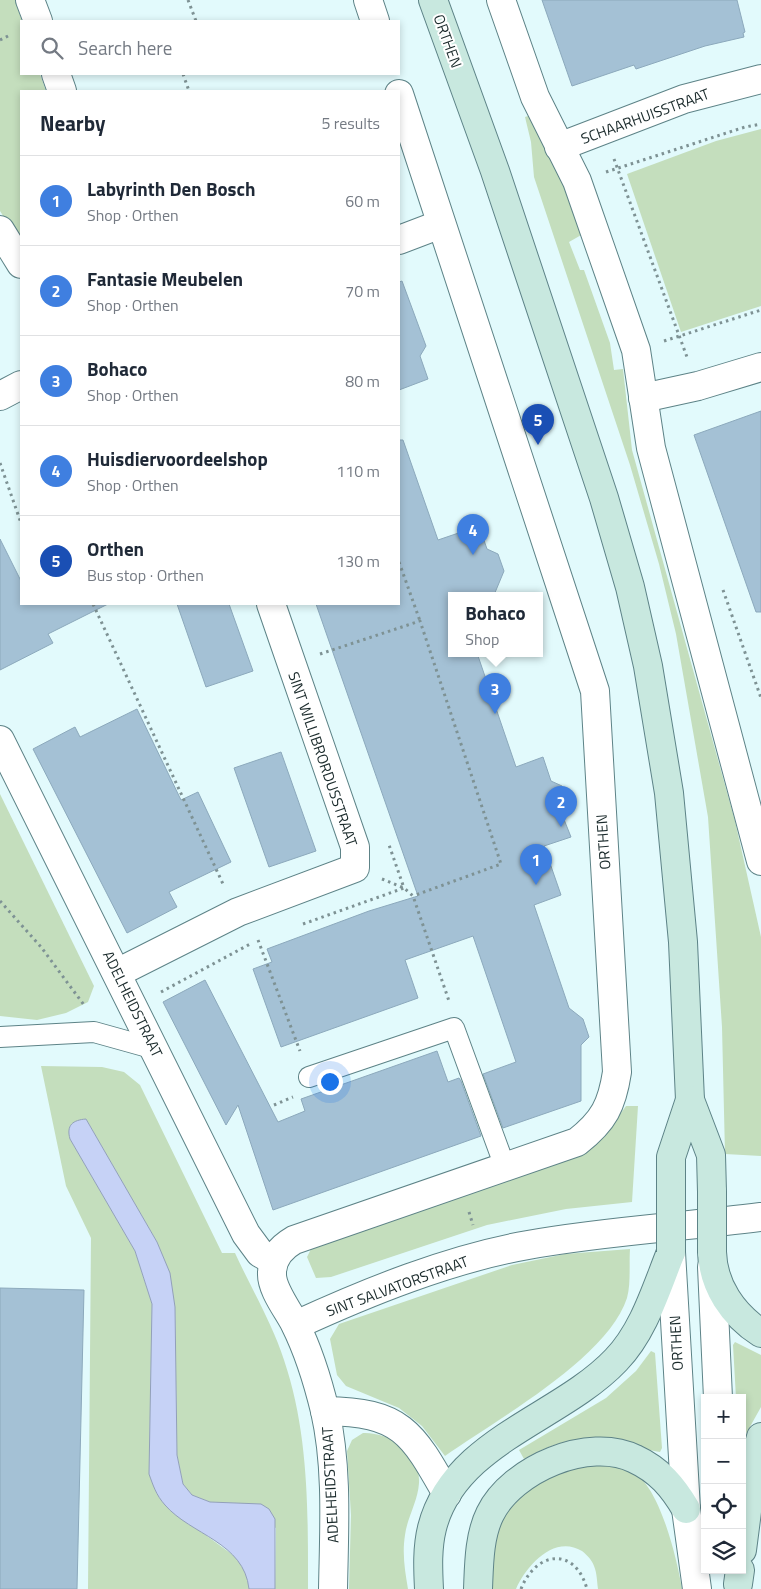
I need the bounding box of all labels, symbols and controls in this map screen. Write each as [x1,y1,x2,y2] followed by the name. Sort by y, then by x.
[428,11,468,71] street label: ORTHEN
[20,20,400,75] search box
[78,33,172,62] text: Search here
[38,34,66,62] icon: search
[577,82,713,150] street label: SCHAARHUISSTRAAT
[40,107,105,139] text: Nearby
[321,111,380,135] text: 5 results
[87,174,256,203] text: Labyrinth Den Bosch
[52,189,60,213] text: 1
[345,189,380,213] text: 60 m
[87,203,179,227] text: Shop · Orthen
[87,264,243,293] text: Fantasie Meubelen
[52,279,60,303] text: 2
[345,279,380,303] text: 70 m
[87,293,179,317] text: Shop · Orthen
[87,354,147,383] text: Bohaco
[52,369,60,393] text: 3
[345,369,380,393] text: 80 m
[87,383,179,407] text: Shop · Orthen
[522,404,554,445] pin: 5
[87,444,268,473] text: Huisdiervoordeelshop
[52,459,60,483] text: 4
[336,459,380,483] text: 110 m
[87,473,179,497] text: Shop · Orthen
[457,514,489,555] pin: 4
[87,534,144,563] text: Orthen
[52,549,60,573] text: 5
[336,549,380,573] text: 130 m
[87,563,204,587] text: Bus stop · Orthen
[448,592,543,657] popup
[465,598,526,627] text: Bohaco
[465,627,499,651] text: Shop
[282,669,364,850] street label: SINT WILLIBRORDUSSTRAAT
[479,673,511,714] pin: 3
[545,786,577,827] pin: 2
[590,814,616,870] street label: ORTHEN
[520,844,552,885] pin: 1
[97,947,169,1061] street label: ADELHEIDSTRAAT
[317,1069,343,1095] your location
[323,1250,471,1322] street label: SINT SALVATORSTRAAT
[663,1315,689,1371] street label: ORTHEN
[701,1394,746,1574] map controls
[701,1394,746,1439] button: +
[315,1426,345,1544] street label: ADELHEIDSTRAAT
[701,1439,746,1484] button: −
[701,1484,746,1529] button: locate
[701,1529,746,1574] button: layers

